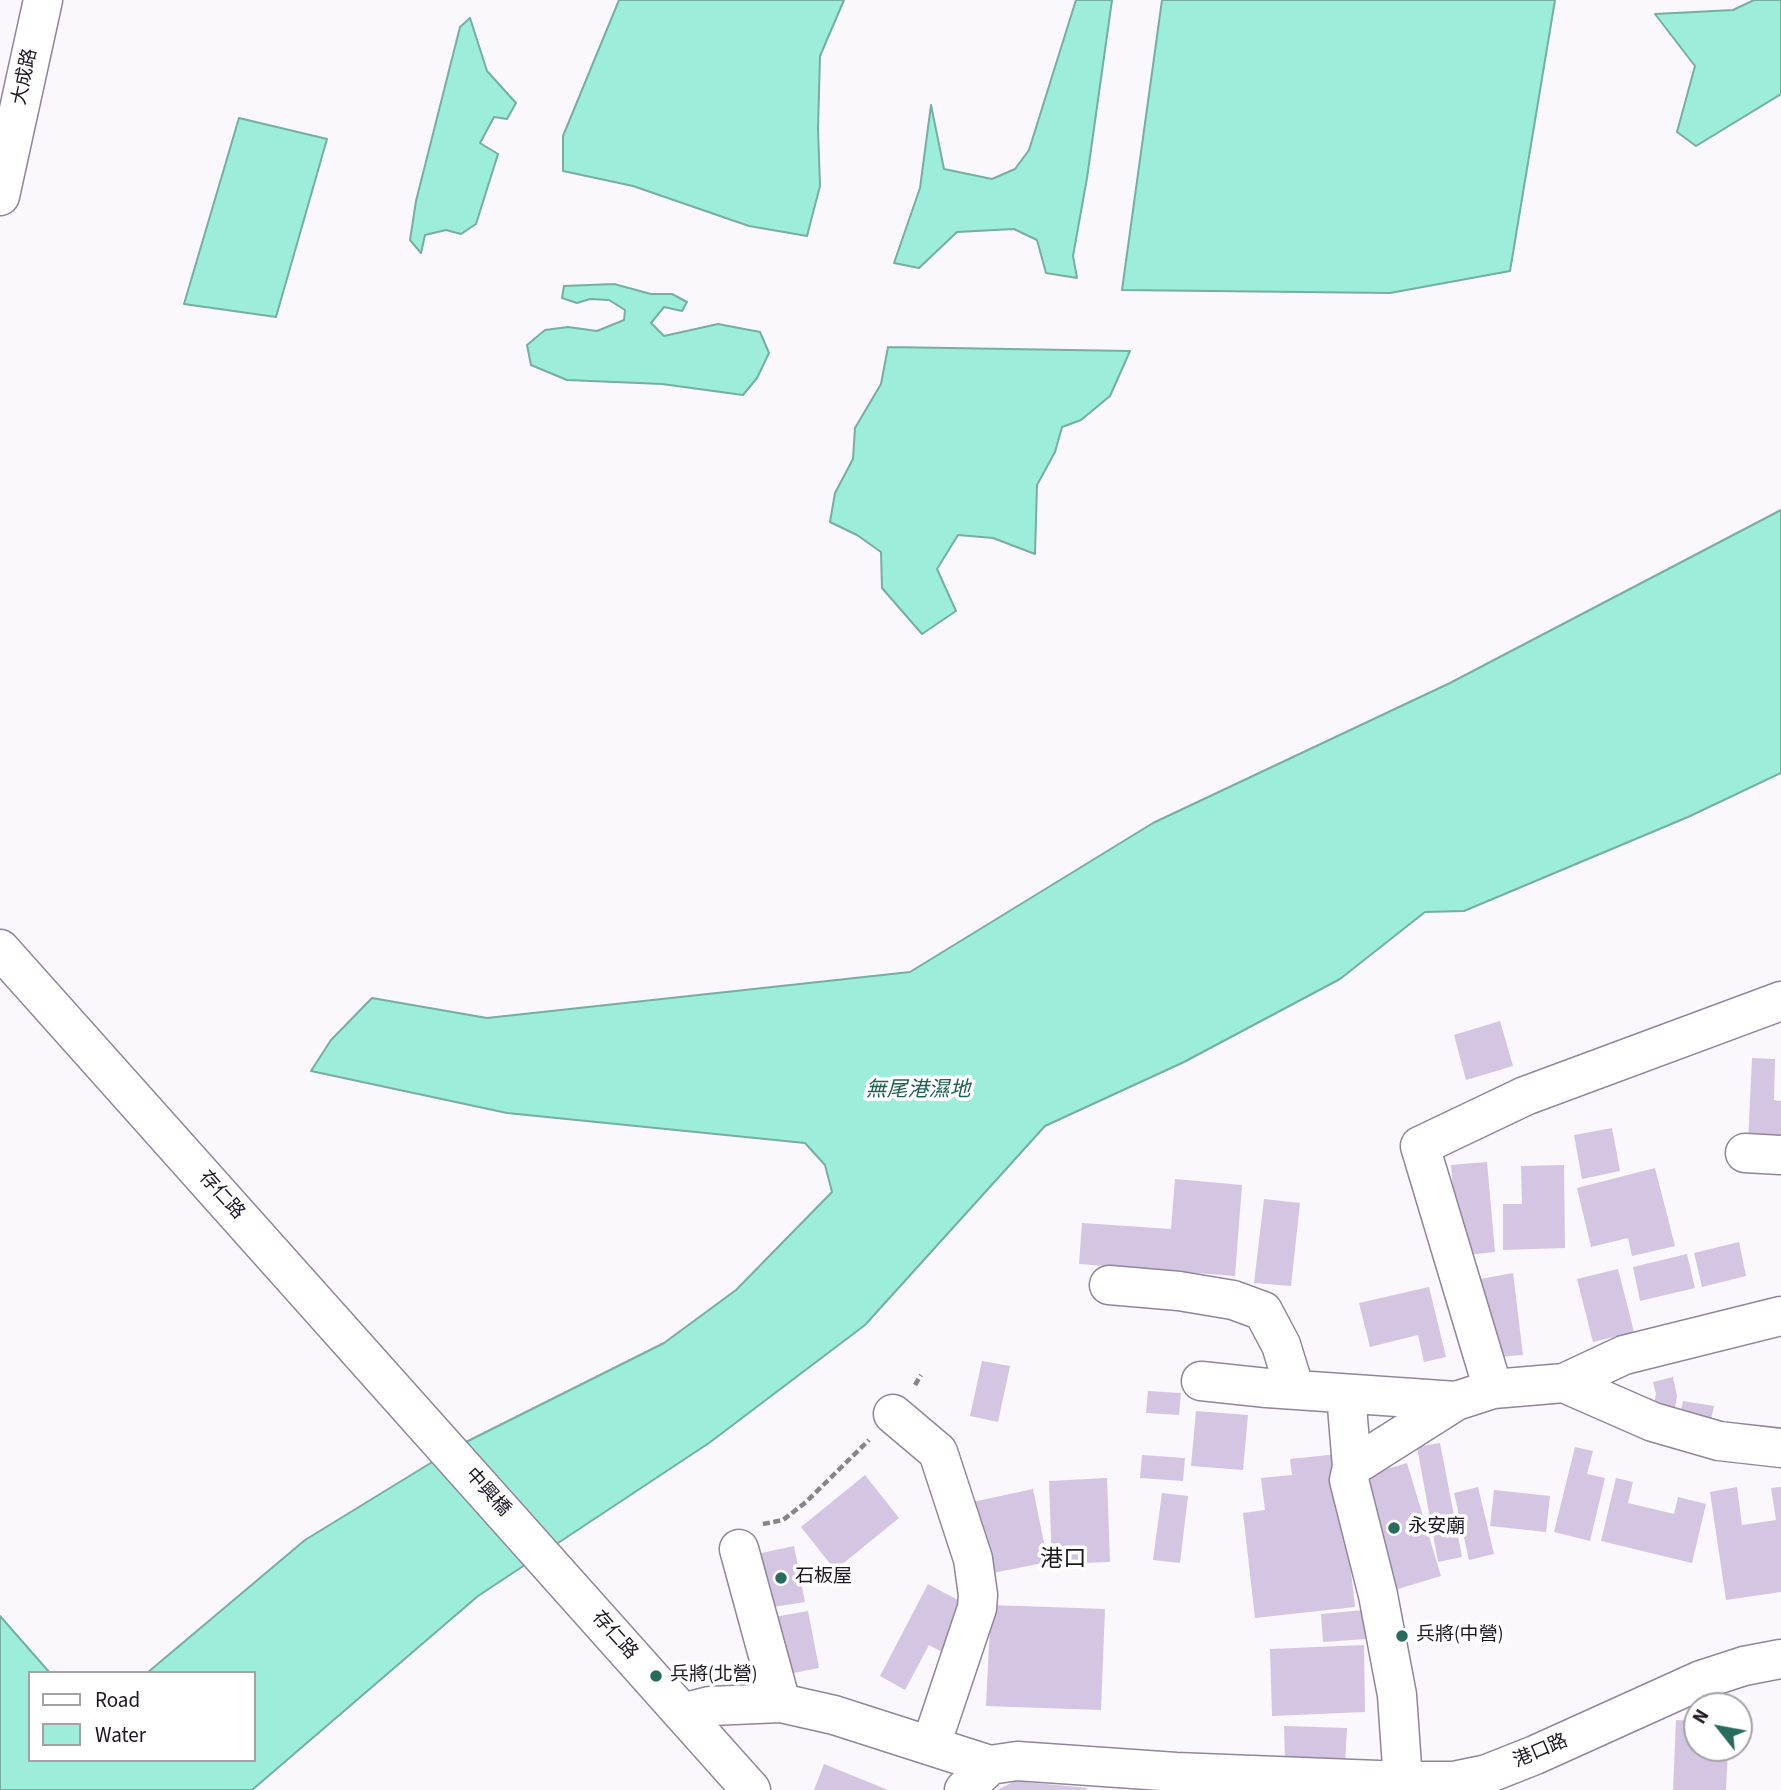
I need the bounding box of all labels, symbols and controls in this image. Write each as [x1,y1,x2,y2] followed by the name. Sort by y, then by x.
[9,47,43,107] street label: 大成路
[866,1078,970,1104] water label: 無尾港濕地
[193,1167,249,1225] street label: 存仁路
[459,1464,515,1522] street label: 中興橋
[1408,1517,1465,1539] place label: 永安廟
[1386,1520,1402,1536] marker: 永安廟
[1040,1547,1086,1575] district label: 港口
[795,1567,852,1589] place label: 石板屋
[773,1570,789,1586] marker: 石板屋
[586,1607,642,1665] street label: 存仁路
[1416,1625,1504,1647] place label: 兵將(中營)
[1394,1628,1410,1644] marker: 兵將(中營)
[670,1665,758,1687] place label: 兵將(北營)
[648,1668,664,1684] marker: 兵將(北營)
[28,1671,256,1762] legend
[95,1685,140,1715] text: Road
[1683,1692,1753,1762] north arrow
[1686,1705,1716,1729] text: N
[95,1720,146,1750] text: Water
[1510,1730,1572,1774] street label: 港口路

